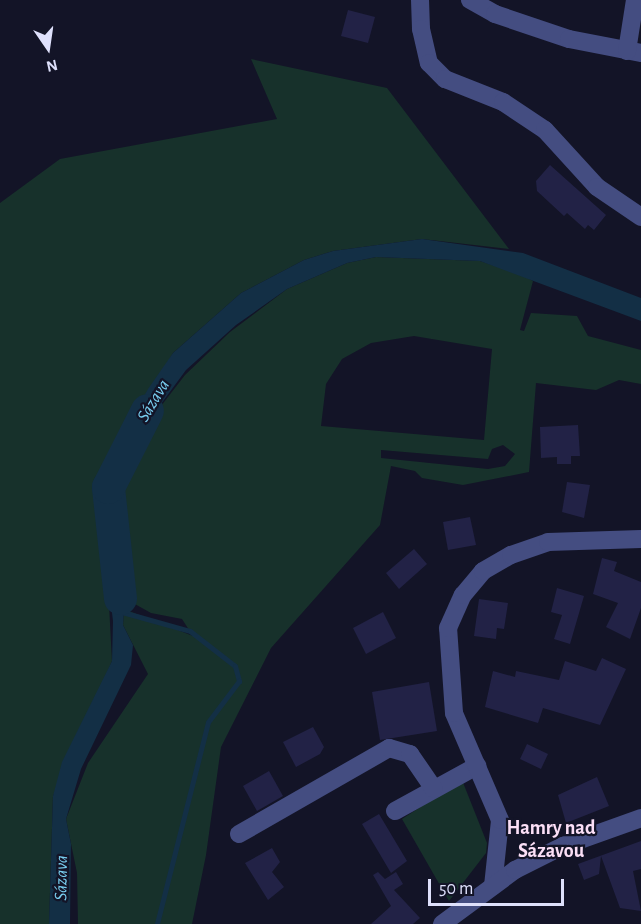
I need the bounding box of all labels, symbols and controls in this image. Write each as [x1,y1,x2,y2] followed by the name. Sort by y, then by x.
[18,18,78,78] north arrow
[45,56,59,75] text: N
[133,376,175,426] water label: Sázava
[507,817,595,864] district label: Hamry nad Sázavou
[51,855,73,901] water label: Sázava
[431,867,568,905] scale bar
[439,880,473,898] text: 50 m

